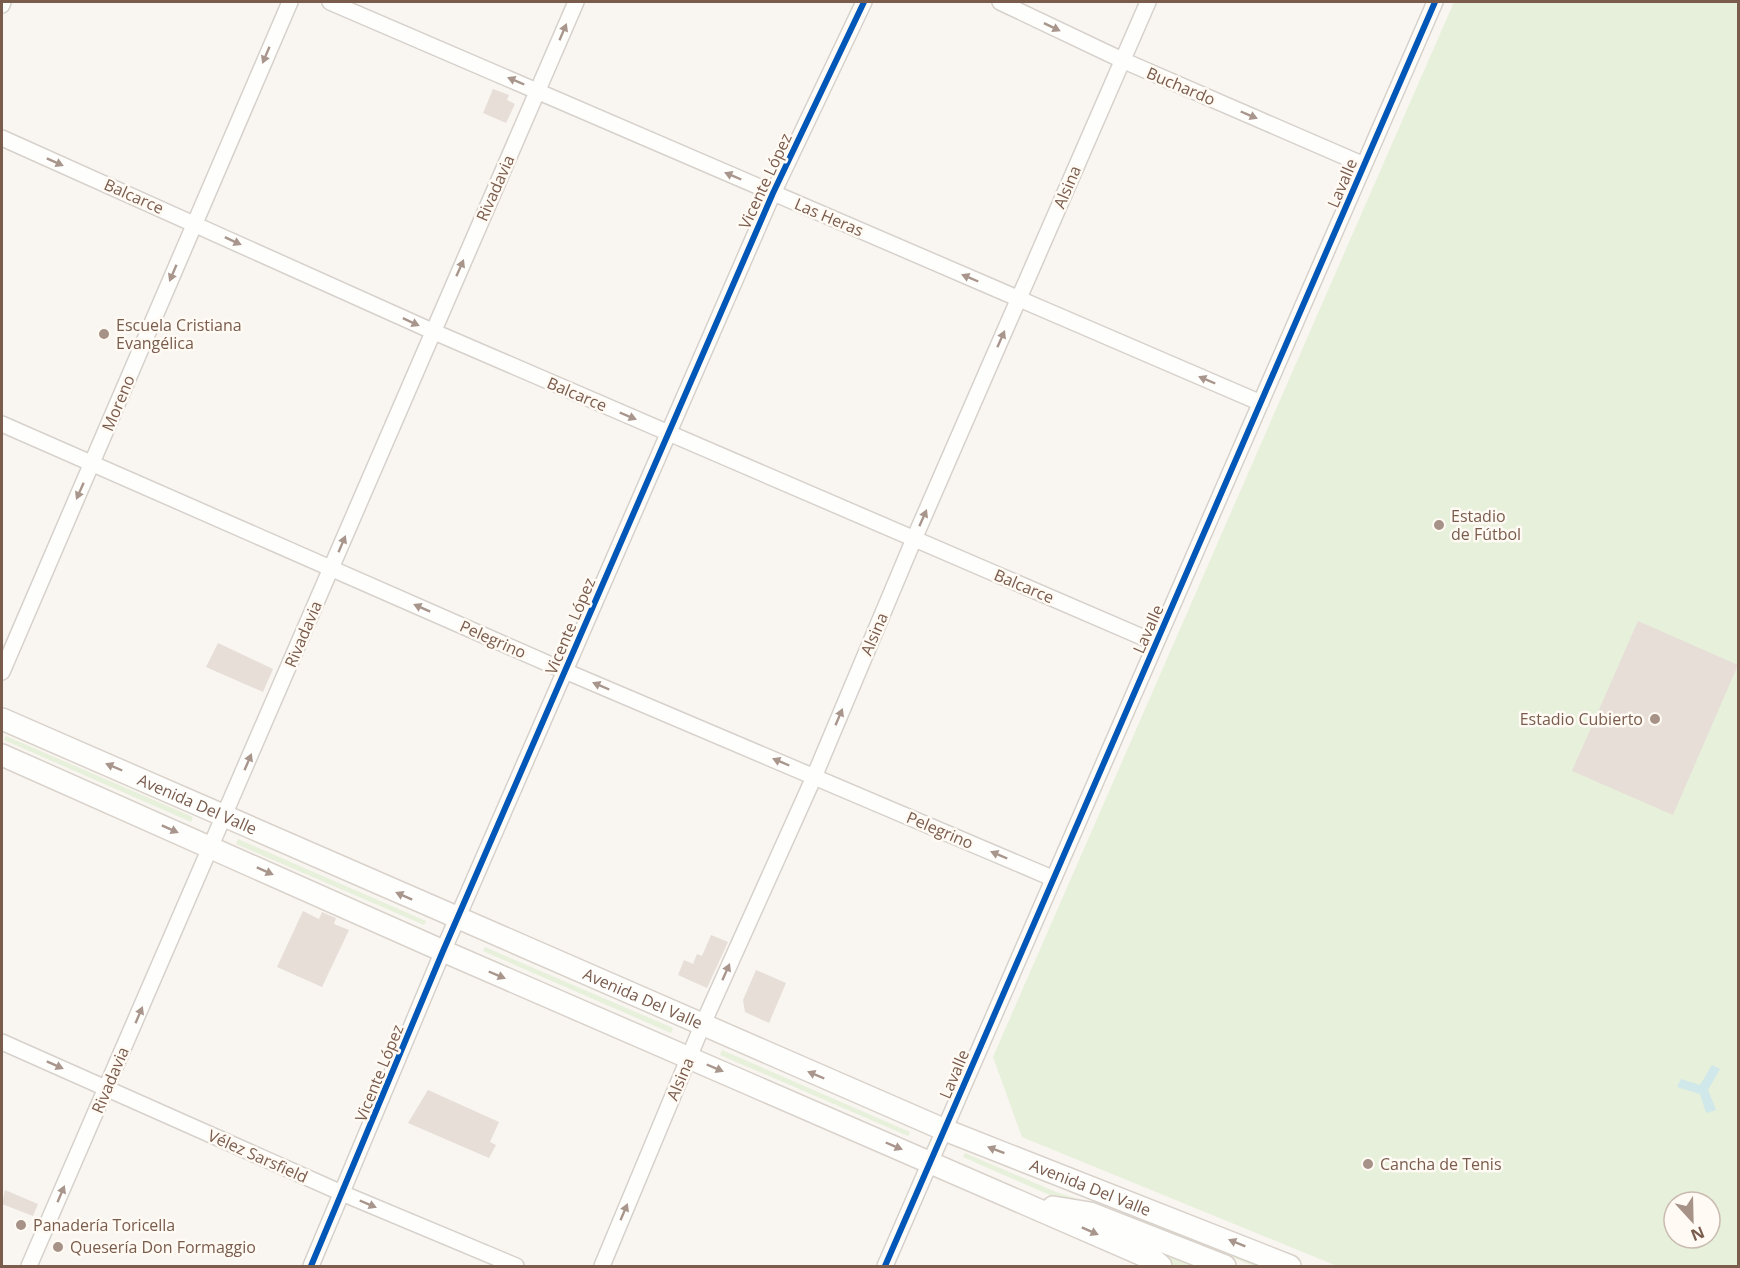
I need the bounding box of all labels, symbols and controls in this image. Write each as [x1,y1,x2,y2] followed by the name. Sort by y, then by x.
[558,22,568,40] one-way arrow
[1044,22,1061,31] one-way arrow
[262,47,271,64] one-way arrow
[1143,62,1219,110] street label: Buchardo
[507,77,524,86] one-way arrow
[1241,110,1259,120] one-way arrow
[733,130,797,232] street label: Vicente López
[471,151,519,225] street label: Rivadavia
[1322,155,1362,211] street label: Lavalle
[46,158,64,167] one-way arrow
[1048,162,1086,212] street label: Alsina
[725,171,742,180] one-way arrow
[101,173,167,219] street label: Balcarce
[791,193,867,241] street label: Las Heras
[225,236,242,245] one-way arrow
[455,259,465,277] one-way arrow
[168,264,177,281] one-way arrow
[961,273,979,282] one-way arrow
[116,314,242,354] place label: Escuela Cristiana Evangélica
[402,317,419,326] one-way arrow
[97,327,111,341] marker: Escuela Cristiana Evangélica
[996,330,1006,348] one-way arrow
[96,372,140,434] street label: Moreno
[544,372,610,416] street label: Balcarce
[1198,375,1216,384] one-way arrow
[620,411,638,421] one-way arrow
[75,482,84,500] one-way arrow
[1451,505,1521,545] place label: Estadio de Fútbol
[919,509,928,527] one-way arrow
[1432,518,1446,532] marker: Estadio de Fútbol
[338,535,347,553] one-way arrow
[991,564,1057,608] street label: Balcarce
[540,574,600,678] street label: Vicente López
[279,597,327,671] street label: Rivadavia
[1128,601,1168,657] street label: Lavalle
[413,603,431,613] one-way arrow
[855,609,893,659] street label: Alsina
[456,615,530,663] street label: Pelegrino
[592,681,610,690] one-way arrow
[835,708,845,726] one-way arrow
[1520,708,1643,730] place label: Estadio Cubierto
[1648,712,1662,726] marker: Estadio Cubierto
[244,753,254,771] one-way arrow
[771,757,789,767] one-way arrow
[105,762,123,772] one-way arrow
[134,768,260,840] street label: Avenida Del Valle
[903,806,977,854] street label: Pelegrino
[162,825,179,834] one-way arrow
[990,851,1007,860] one-way arrow
[256,867,273,876] one-way arrow
[395,891,412,900] one-way arrow
[580,963,706,1034] street label: Avenida Del Valle
[722,964,731,981] one-way arrow
[488,970,506,980] one-way arrow
[134,1006,143,1023] one-way arrow
[349,1021,409,1125] street label: Vicente López
[86,1043,134,1117] street label: Rivadavia
[934,1046,974,1102] street label: Lavalle
[661,1054,699,1104] street label: Alsina
[46,1061,64,1071] one-way arrow
[706,1064,723,1073] one-way arrow
[807,1070,825,1080] one-way arrow
[205,1124,311,1188] street label: Vélez Sarsfield
[885,1141,903,1151] one-way arrow
[987,1145,1005,1154] one-way arrow
[1380,1153,1502,1175] place label: Cancha de Tenis
[1027,1154,1154,1221] street label: Avenida Del Valle
[1361,1157,1375,1171] marker: Cancha de Tenis
[56,1184,66,1202] one-way arrow
[1662,1190,1722,1250] north arrow
[359,1199,377,1209] one-way arrow
[619,1203,629,1221] one-way arrow
[33,1214,175,1236] place label: Panadería Toricella
[14,1218,28,1232] marker: Panadería Toricella
[1687,1221,1708,1247] text: N
[1082,1227,1099,1236] one-way arrow
[70,1236,256,1258] place label: Quesería Don Formaggio
[1227,1238,1245,1248] one-way arrow
[51,1240,65,1254] marker: Quesería Don Formaggio

